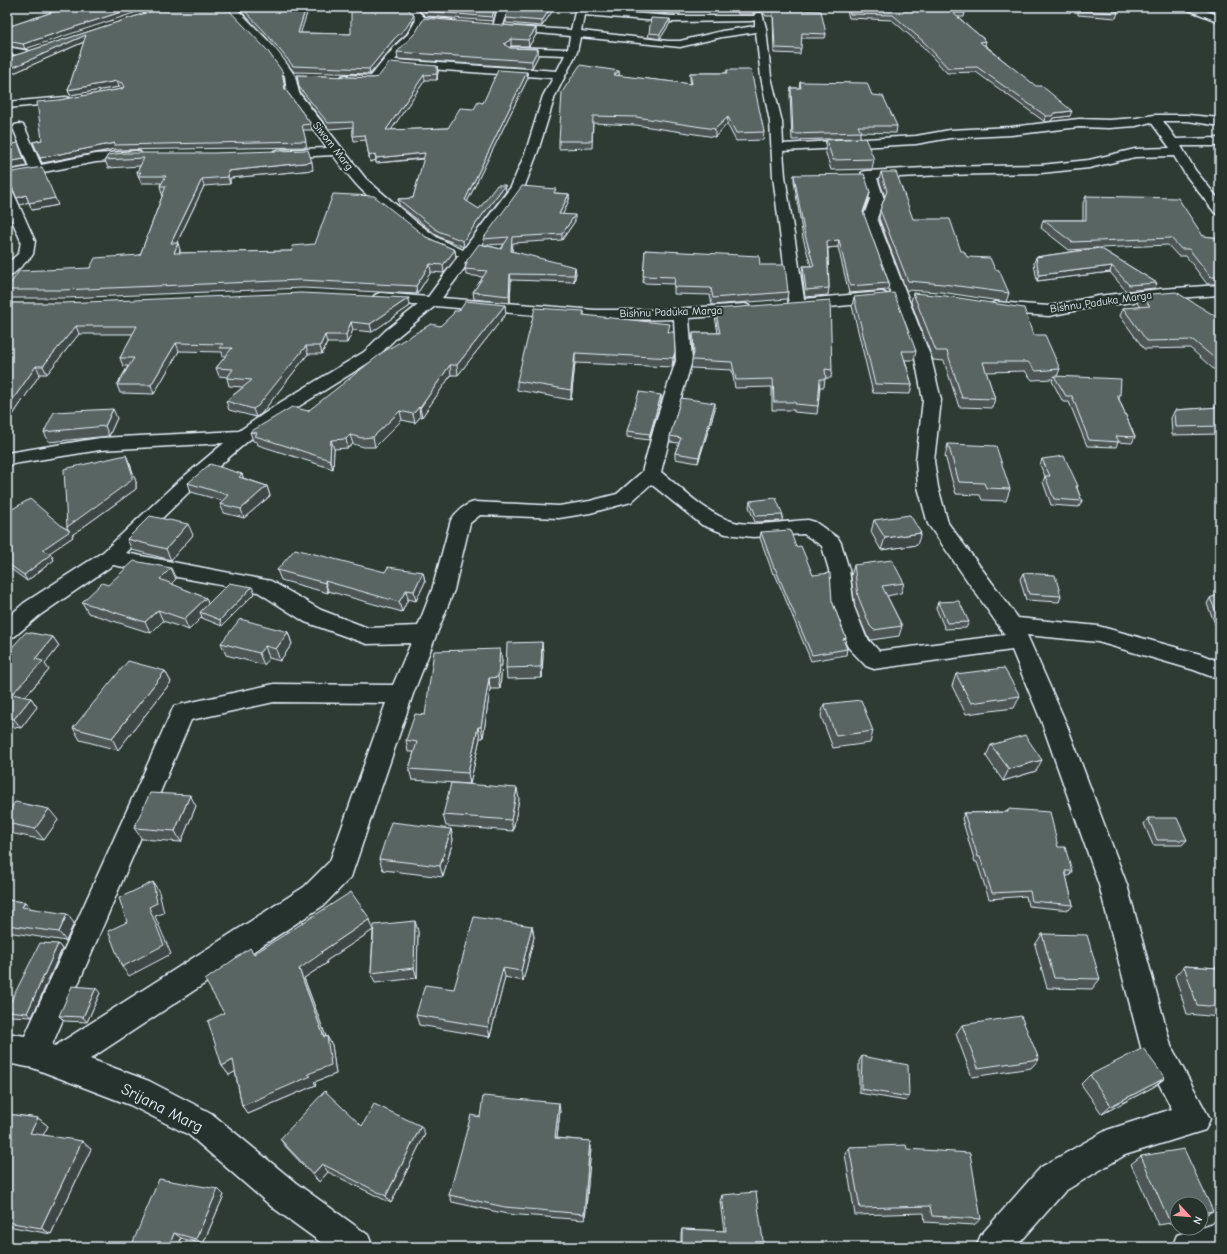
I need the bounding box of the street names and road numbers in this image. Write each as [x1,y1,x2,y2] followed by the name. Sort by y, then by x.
[310,119,356,173] street label: Siwom Marg
[1049,288,1153,316] street label: Bishnu Paduka Marga
[619,304,723,320] street label: Bishnu Paduka Marga
[118,1080,206,1136] street label: Srijana Marg

